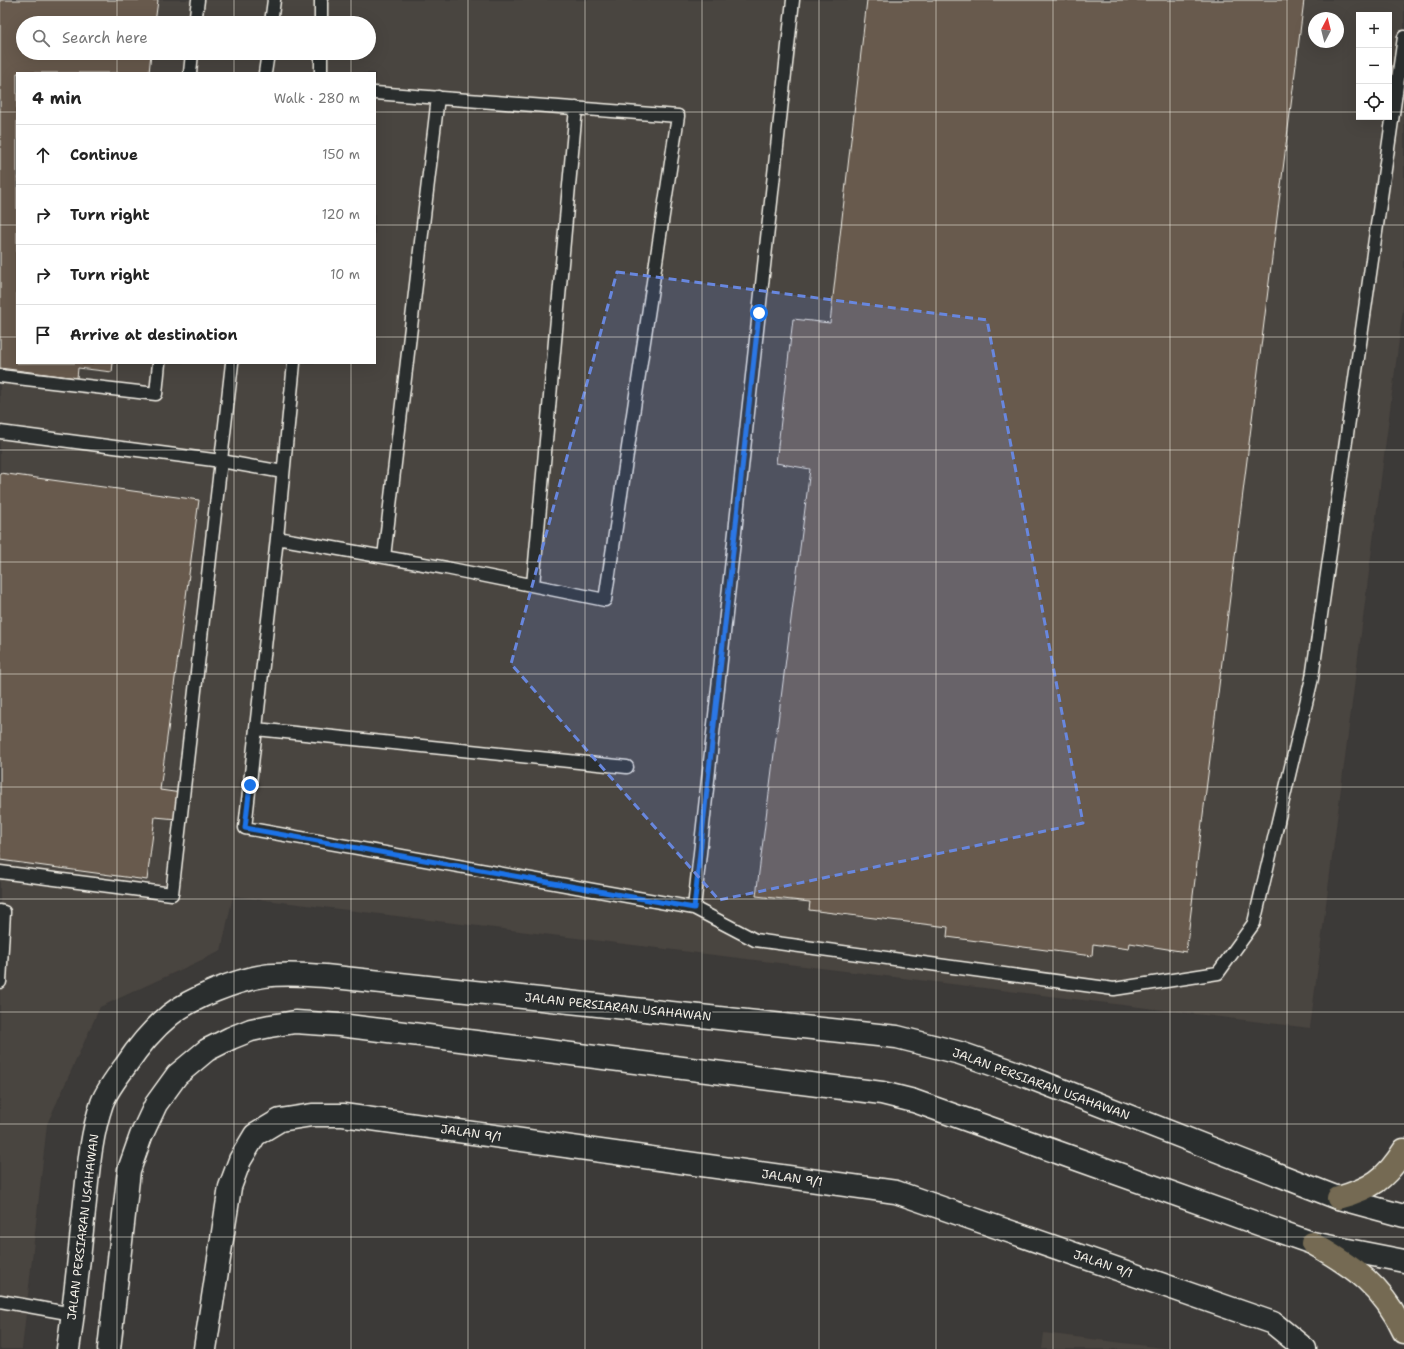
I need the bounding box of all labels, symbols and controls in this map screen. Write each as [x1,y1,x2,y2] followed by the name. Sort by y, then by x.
[1308,12,1344,48] north arrow
[1356,12,1392,120] map controls
[1356,12,1392,48] button: +
[16,16,376,60] search box
[30,27,52,49] icon: search
[62,28,148,48] text: Search here
[1356,48,1392,84] button: −
[1356,84,1392,120] button: locate
[32,87,82,109] text: 4 min
[274,90,360,107] text: Walk · 280 m
[32,144,54,166] icon: ahead
[70,145,138,165] text: Continue
[322,146,360,163] text: 150 m
[32,204,54,226] icon: right
[70,205,150,225] text: Turn right
[322,206,360,223] text: 120 m
[32,264,54,286] icon: right
[70,265,150,285] text: Turn right
[330,266,360,283] text: 10 m
[750,304,768,322] route start
[32,324,54,346] icon: arrive
[70,325,238,345] text: Arrive at destination
[241,776,259,794] route end
[524,989,712,1025] street label: JALAN PERSIARAN USAHAWAN
[950,1044,1132,1124] street label: JALAN PERSIARAN USAHAWAN
[439,1121,503,1145] street label: JALAN 9/1
[64,1133,102,1321] street label: JALAN PERSIARAN USAHAWAN
[760,1166,824,1190] street label: JALAN 9/1
[1071,1246,1135,1282] street label: JALAN 9/1

